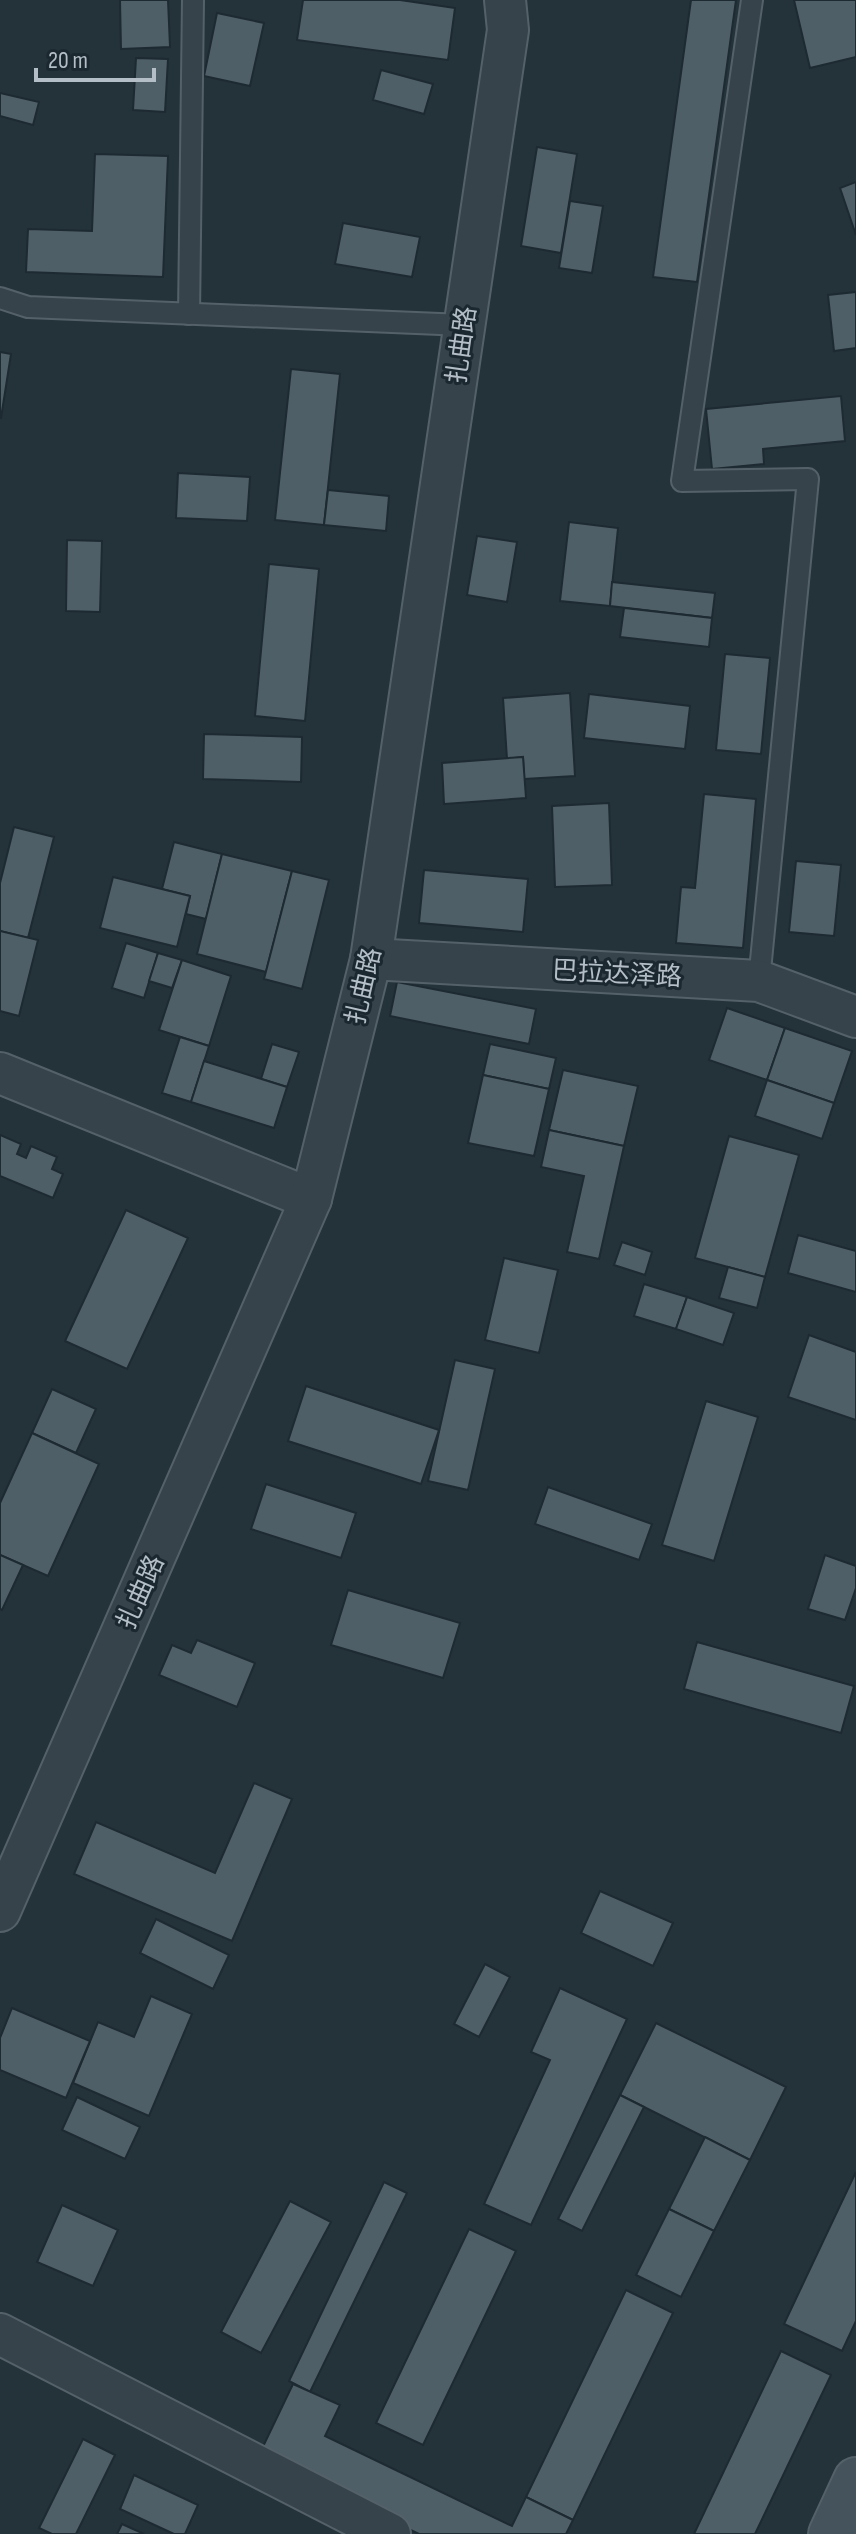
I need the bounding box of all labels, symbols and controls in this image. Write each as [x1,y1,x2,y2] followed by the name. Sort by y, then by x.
[36,32,154,82] scale bar
[48,46,88,75] text: 20 m
[442,304,483,386] street label: 扎曲路
[341,945,388,1028] street label: 扎曲路
[551,956,683,993] street label: 巴拉达泽路
[111,1551,171,1635] street label: 扎曲路

